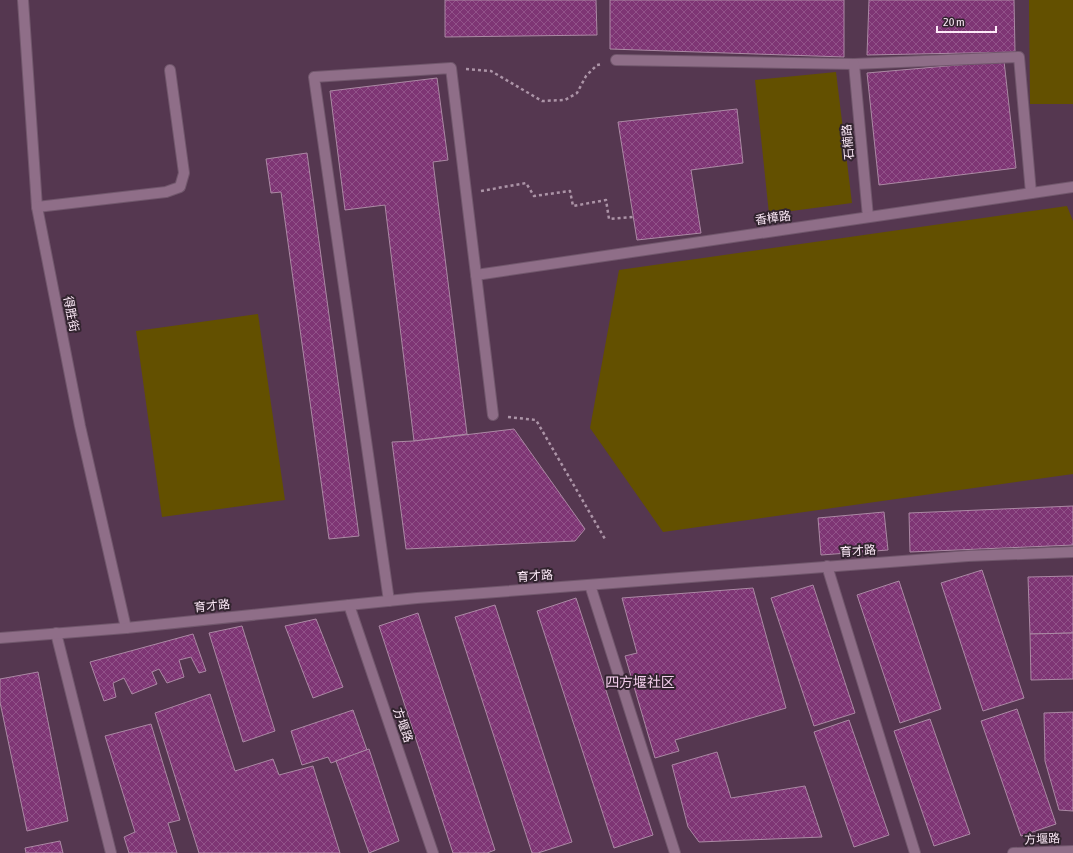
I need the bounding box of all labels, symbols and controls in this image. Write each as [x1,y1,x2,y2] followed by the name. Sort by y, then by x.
[937,8,996,34] scale bar
[943,15,965,29] text: 20 m
[839,123,857,161] street label: 石楠路
[754,209,792,227] street label: 香樟路
[61,295,81,333] street label: 得胜街
[840,543,876,559] street label: 育才路
[517,568,553,584] street label: 育才路
[193,597,231,615] street label: 育才路
[605,674,675,690] district label: 四方堰社区
[391,706,415,744] street label: 方堰路
[1024,831,1060,847] street label: 方堰路

